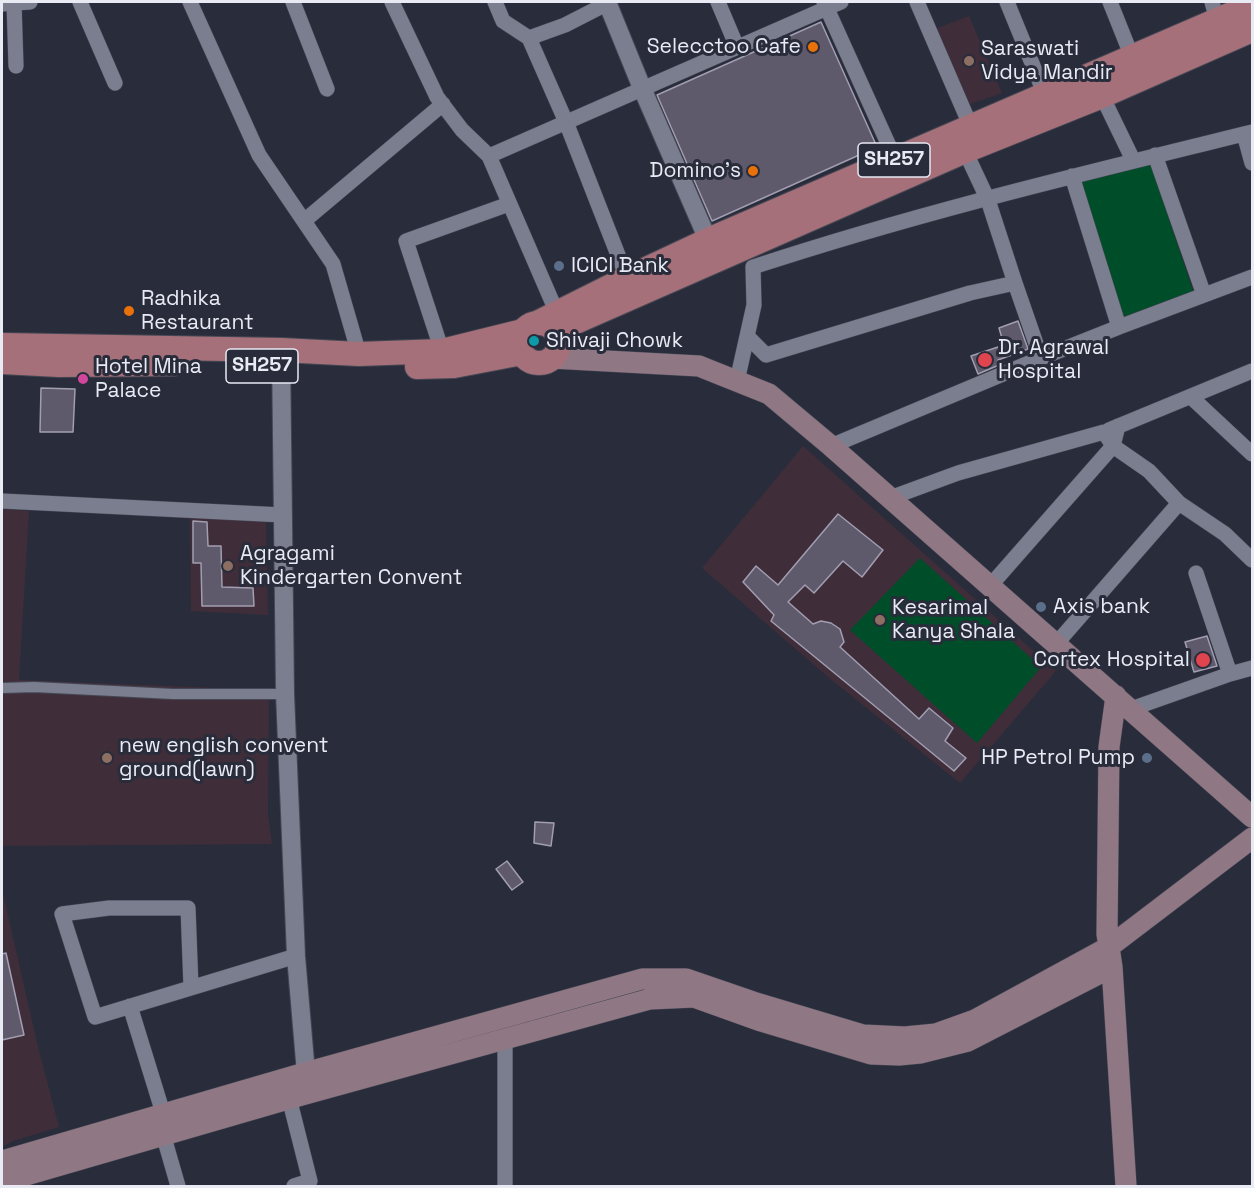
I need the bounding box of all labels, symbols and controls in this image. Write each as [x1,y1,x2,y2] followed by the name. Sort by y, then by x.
[647,34,801,60] place label: Selecctoo Cafe
[981,36,1113,86] place label: Saraswati Vidya Mandir
[806,40,820,54] marker: Selecctoo Cafe
[962,54,976,68] marker: Saraswati Vidya Mandir
[858,143,930,177] road number: SH257
[649,158,741,184] place label: Domino's
[746,164,760,178] marker: Domino's
[571,253,669,279] place label: ICICI Bank
[552,259,566,273] marker: ICICI Bank
[141,286,254,336] place label: Radhika Restaurant
[122,304,136,318] marker: Radhika Restaurant
[546,328,683,354] place label: Shivaji Chowk
[527,334,541,348] marker: Shivaji Chowk
[998,335,1109,385] place label: Dr. Agrawal Hospital
[226,349,298,383] road number: SH257
[976,351,994,369] marker: Dr. Agrawal Hospital
[95,354,202,404] place label: Hotel Mina Palace
[76,372,90,386] marker: Hotel Mina Palace
[240,541,462,591] place label: Agragami Kindergarten Convent
[221,559,235,573] marker: Agragami Kindergarten Convent
[1053,594,1150,620] place label: Axis bank
[892,595,1015,645] place label: Kesarimal Kanya Shala
[1034,600,1048,614] marker: Axis bank
[873,613,887,627] marker: Kesarimal Kanya Shala
[1033,647,1190,673] place label: Cortex Hospital
[1194,651,1212,669] marker: Cortex Hospital
[119,733,328,783] place label: new english convent ground(lawn)
[981,745,1135,771] place label: HP Petrol Pump
[100,751,114,765] marker: new english convent ground(lawn)
[1140,751,1154,765] marker: HP Petrol Pump

